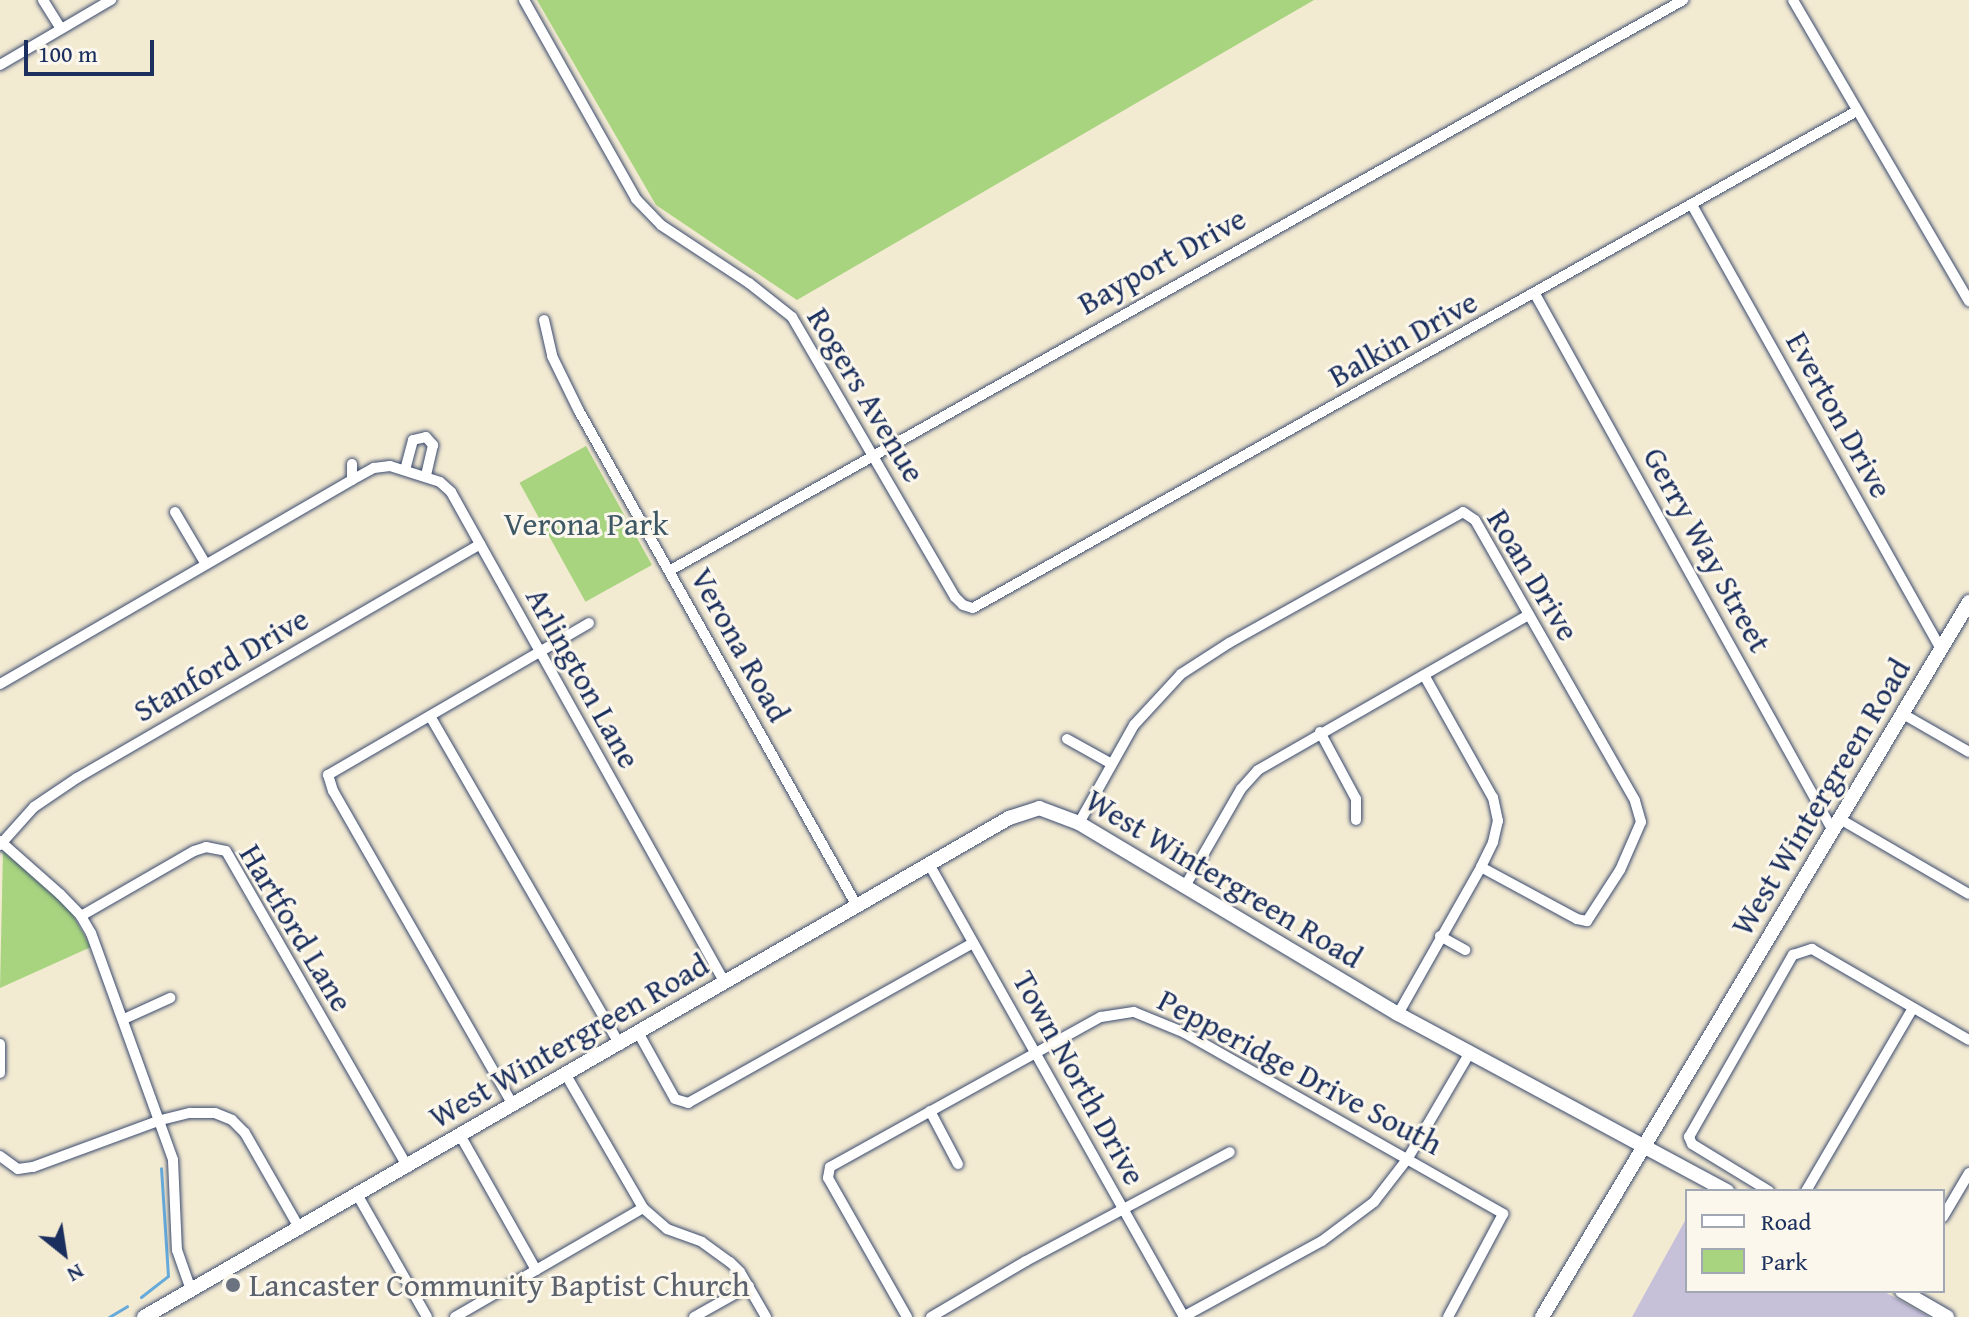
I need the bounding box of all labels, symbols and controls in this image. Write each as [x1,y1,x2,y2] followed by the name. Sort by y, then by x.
[28,24,158,74] scale bar
[38,36,98,71] text: 100 m
[1071,199,1253,323] street label: Bayport Drive
[1322,282,1484,396] street label: Balkin Drive
[799,301,933,489] street label: Rogers Avenue
[1778,325,1900,505] street label: Everton Drive
[1635,441,1779,659] street label: Gerry Way Street
[1479,502,1587,648] street label: Roan Drive
[503,505,669,543] park label: Verona Park
[682,561,798,729] street label: Verona Road
[518,581,648,775] street label: Arlington Lane
[127,600,315,730] street label: Stanford Drive
[1723,652,1919,942] street label: West Wintergreen Road
[1079,781,1369,977] street label: West Wintergreen Road
[231,837,361,1019] street label: Hartford Lane
[422,945,716,1137] street label: West Wintergreen Road
[1004,964,1154,1192] street label: Town North Drive
[1151,981,1449,1163] street label: Pepperidge Drive South
[1685,1189,1945,1293] legend
[1761,1204,1811,1239] text: Road
[24,1213,104,1293] north arrow
[1761,1244,1807,1279] text: Park
[62,1256,90,1291] text: N
[249,1266,750,1304] place label: Lancaster Community Baptist Church
[224,1276,242,1294] marker: Lancaster Community Baptist Church

